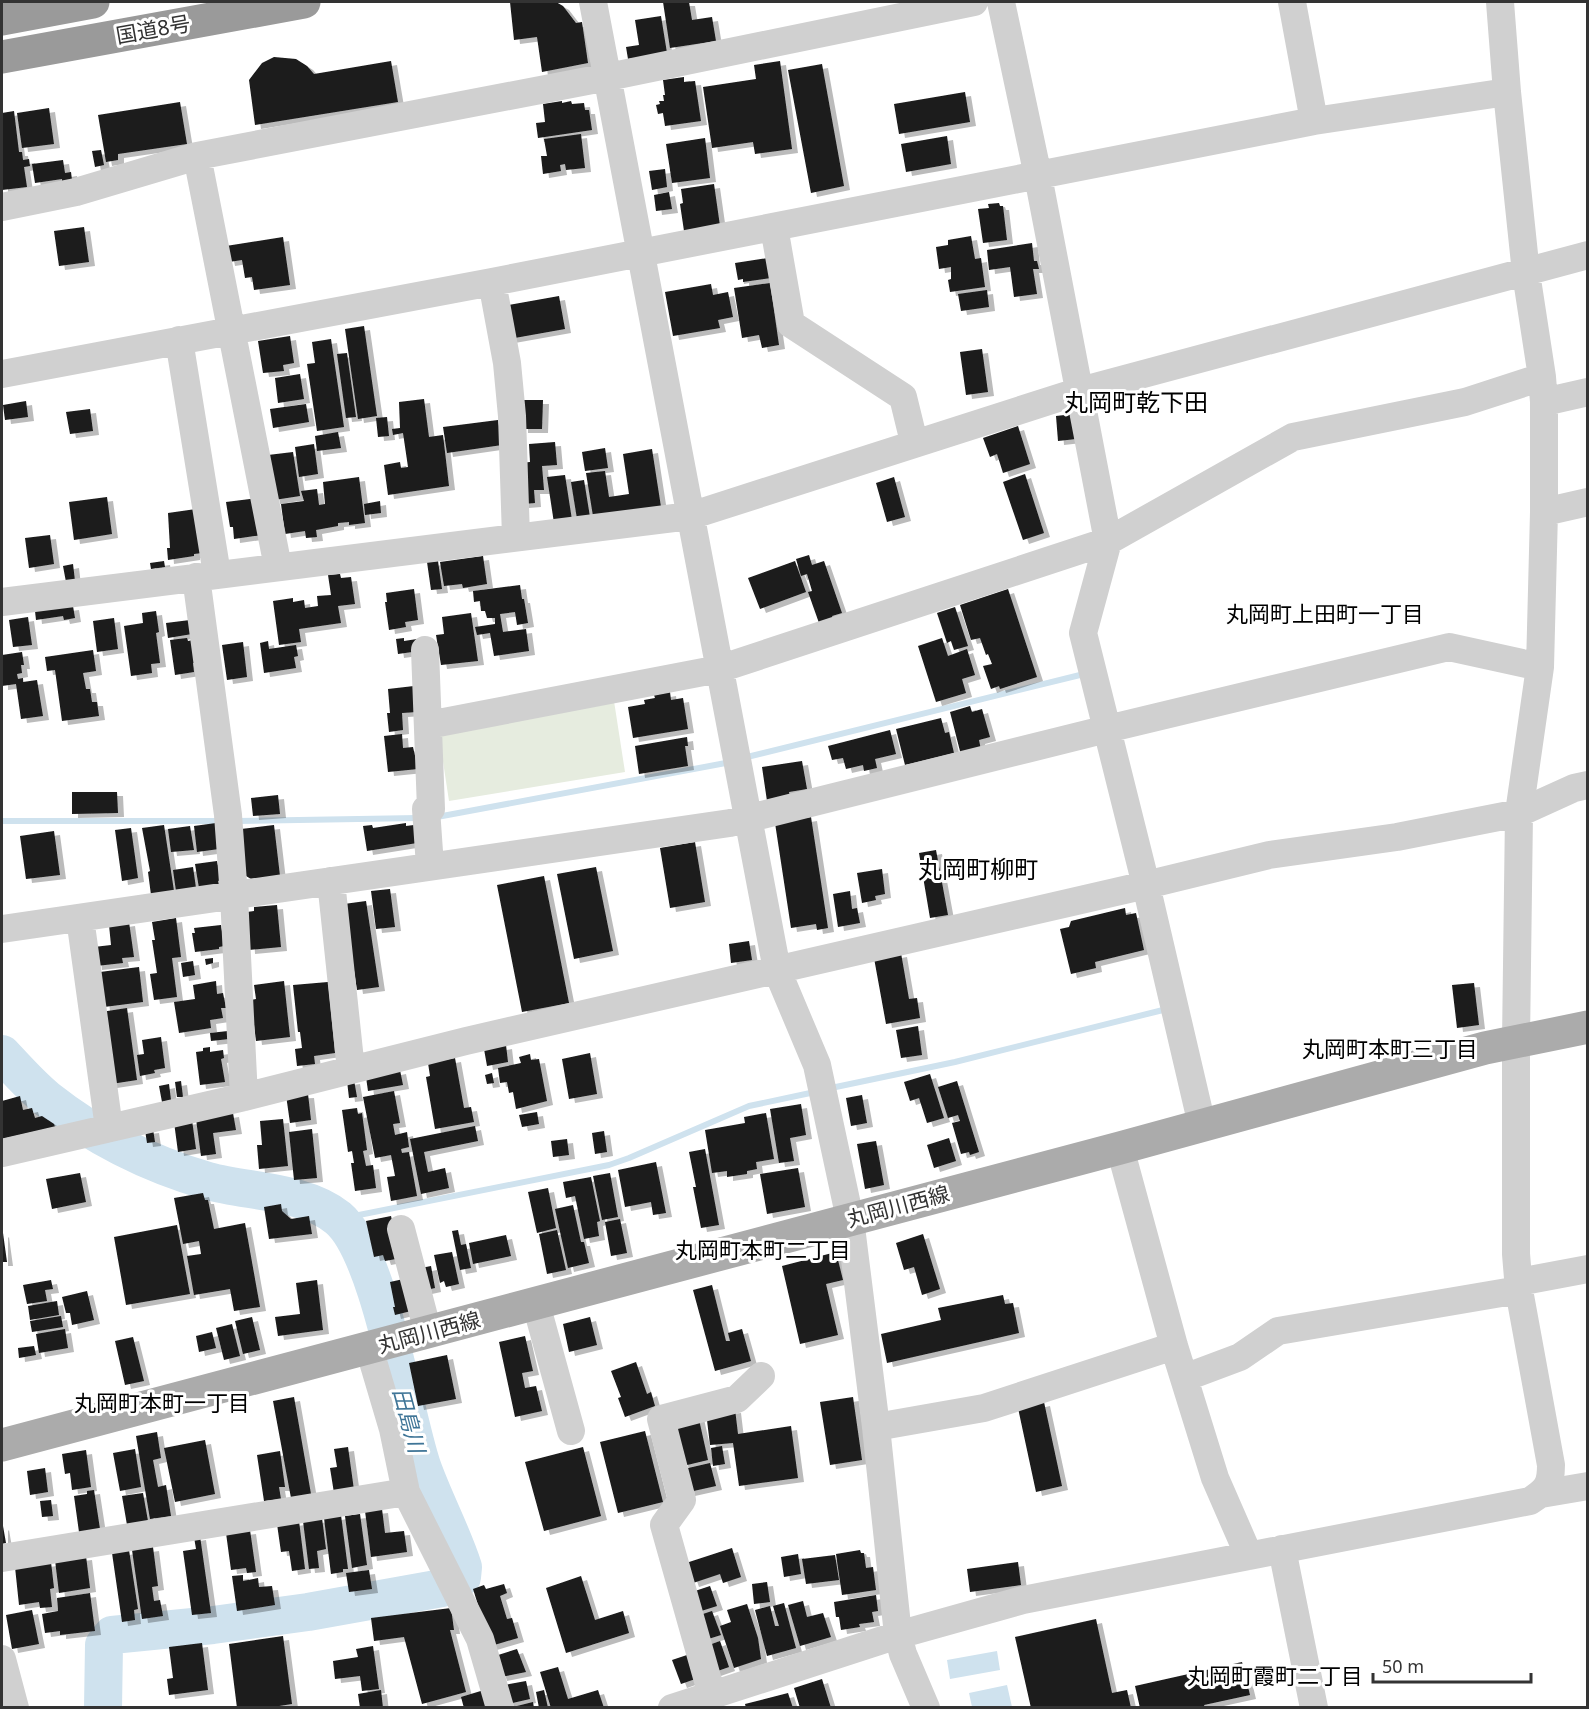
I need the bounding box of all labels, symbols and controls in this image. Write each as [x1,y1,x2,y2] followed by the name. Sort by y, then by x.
[114,9,192,49] street label: 国道8号
[1064,385,1208,418] district label: 丸岡町乾下田
[1226,598,1424,628] district label: 丸岡町上田町一丁目
[918,852,1038,885] district label: 丸岡町柳町
[1302,1033,1478,1063] district label: 丸岡町本町三丁目
[844,1179,952,1233] street label: 丸岡川西線
[675,1234,851,1264] district label: 丸岡町本町二丁目
[375,1305,483,1359] street label: 丸岡川西線
[387,1384,434,1458] water label: 田島川
[74,1387,250,1417] district label: 丸岡町本町一丁目
[1373,1646,1530,1684] scale bar
[1382,1654,1424,1678] text: 50 m
[1187,1660,1363,1690] district label: 丸岡町霞町二丁目

